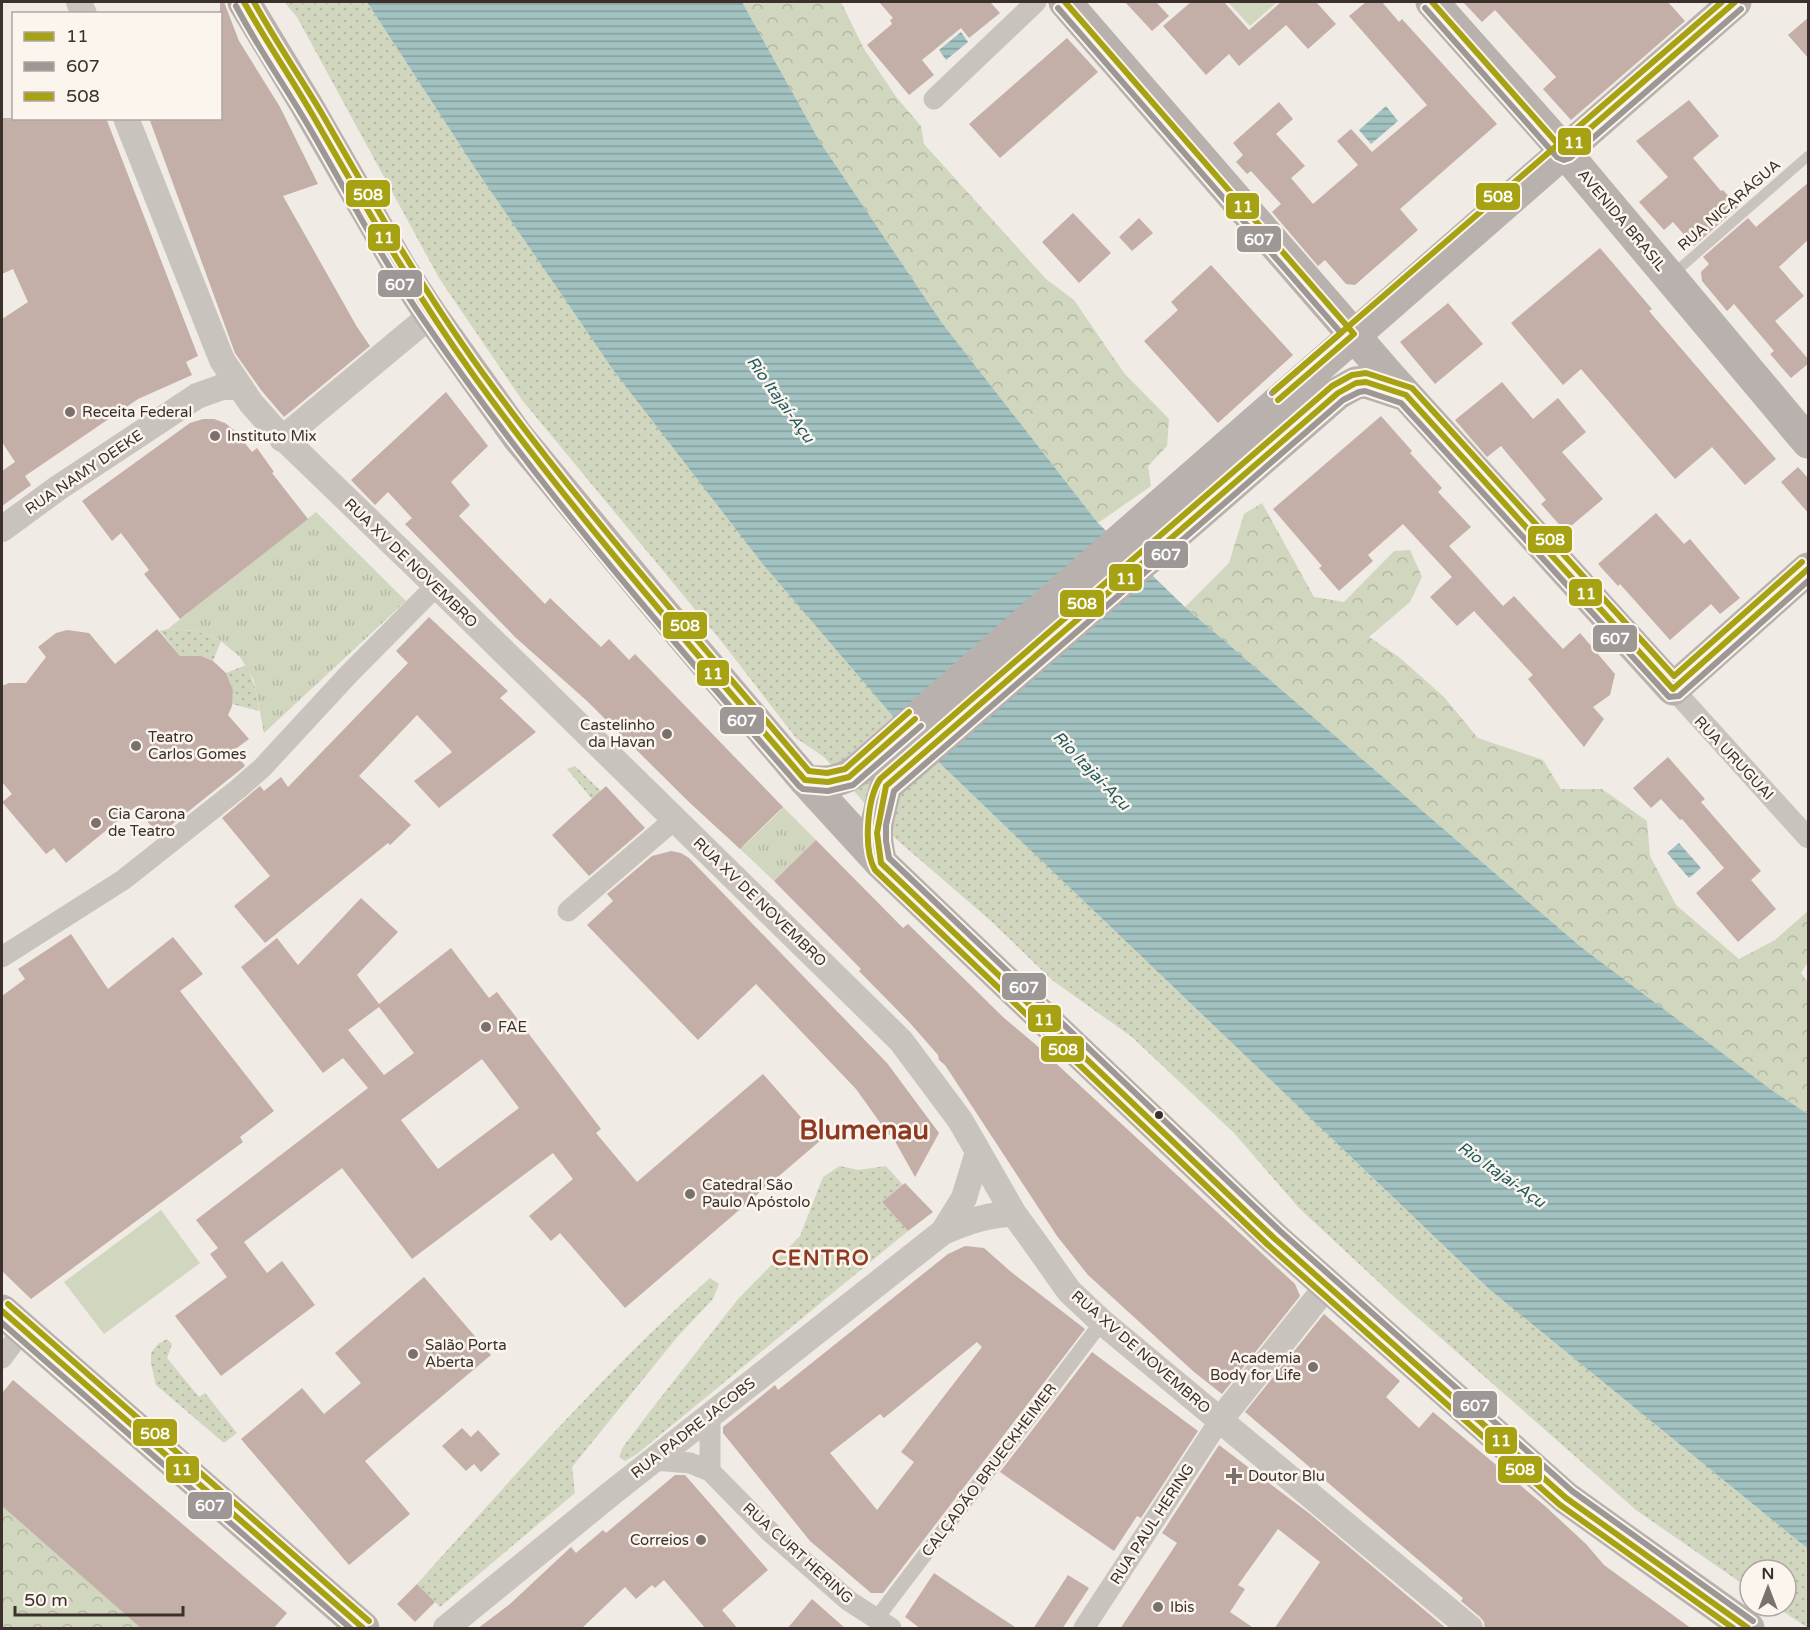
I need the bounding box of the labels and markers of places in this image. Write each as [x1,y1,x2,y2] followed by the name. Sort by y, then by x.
[82,403,192,421] place label: Receita Federal
[63,405,77,419] marker: Receita Federal
[227,427,317,445] place label: Instituto Mix
[208,429,222,443] marker: Instituto Mix
[580,716,655,751] place label: Castelinho da Havan
[660,727,674,741] marker: Castelinho da Havan
[148,728,247,763] place label: Teatro Carlos Gomes
[129,739,143,753] marker: Teatro Carlos Gomes
[108,805,186,840] place label: Cia Carona de Teatro
[89,816,103,830] marker: Cia Carona de Teatro
[498,1018,527,1036] place label: FAE
[479,1020,493,1034] marker: FAE
[1153,1109,1165,1121] unlabelled marker
[702,1176,810,1211] place label: Catedral São Paulo Apóstolo
[683,1187,697,1201] marker: Catedral São Paulo Apóstolo
[425,1336,507,1371] place label: Salão Porta Aberta
[406,1347,420,1361] marker: Salão Porta Aberta
[1210,1349,1301,1384] place label: Academia Body for Life
[1306,1360,1320,1374] marker: Academia Body for Life
[1225,1467,1243,1485] marker: Doutor Blu
[1248,1467,1325,1485] place label: Doutor Blu
[630,1531,689,1549] place label: Correios
[694,1533,708,1547] marker: Correios
[1170,1598,1195,1616] place label: Ibis
[1151,1600,1165,1614] marker: Ibis

